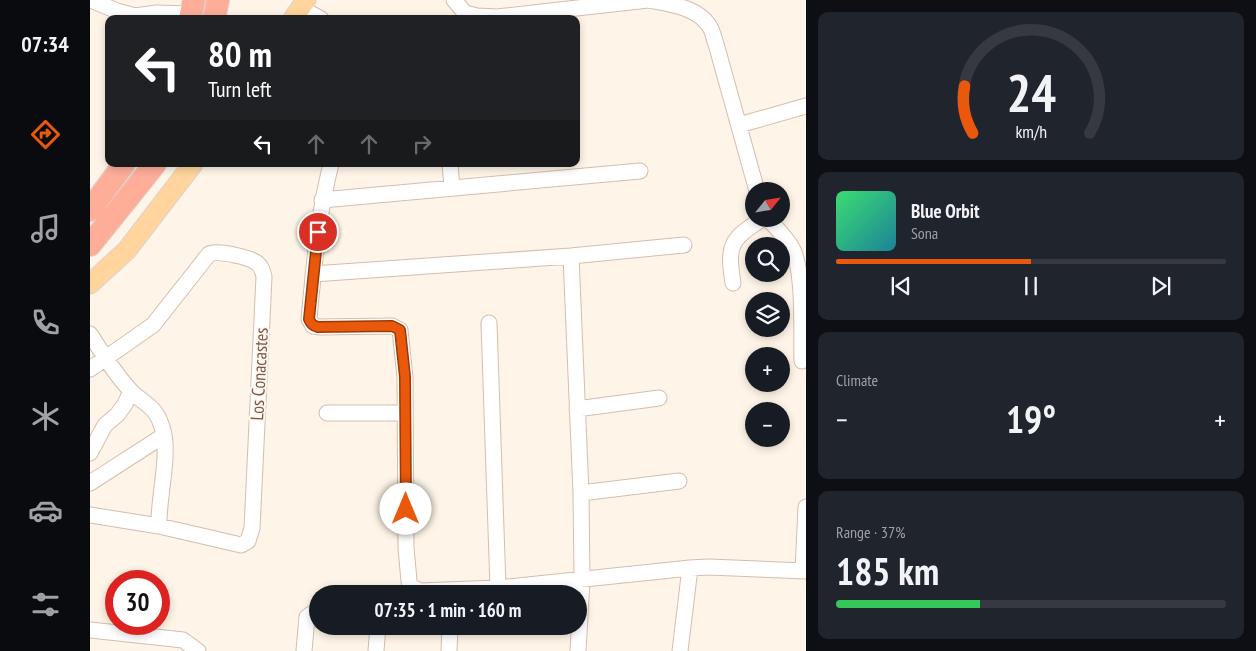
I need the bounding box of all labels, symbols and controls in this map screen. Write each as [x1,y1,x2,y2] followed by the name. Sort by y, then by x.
[21,30,69,58] text: 07:34
[208,31,272,77] text: 80 m
[125,35,190,100] icon: left
[1006,59,1056,126] text: 24
[208,75,272,103] text: Turn left
[28,117,63,152] icon: directions
[1015,120,1047,143] text: km/h
[249,130,277,158] icon: left
[302,130,330,158] icon: ahead
[355,130,383,158] icon: ahead
[408,130,436,158] icon: right
[745,182,790,228] north arrow
[745,182,790,447] map controls
[911,199,980,223] text: Blue Orbit
[28,211,63,246] icon: music
[297,211,339,253] pin
[304,218,332,246] icon: arrive
[911,223,938,243] text: Sona
[745,237,790,282] button: search
[887,272,915,300] icon: previous
[1017,272,1045,300] icon: pause
[1147,272,1175,300] icon: next
[745,292,790,337] button: layers
[28,305,63,340] icon: phone
[245,327,273,421] street label: Los Conacastes
[745,347,790,392] button: +
[836,370,878,390] text: Climate
[1006,394,1056,443] text: 19°
[28,399,63,434] icon: climate
[836,401,848,438] text: −
[1214,401,1226,438] text: +
[745,402,790,447] button: −
[379,482,431,534] position arrow
[28,493,63,528] icon: car
[836,522,905,542] text: Range · 37%
[836,546,939,595] text: 185 km
[105,570,170,635] speed limit sign: 30
[28,587,63,622] icon: filters
[375,598,521,622] text: 07:35 · 1 min · 160 m

